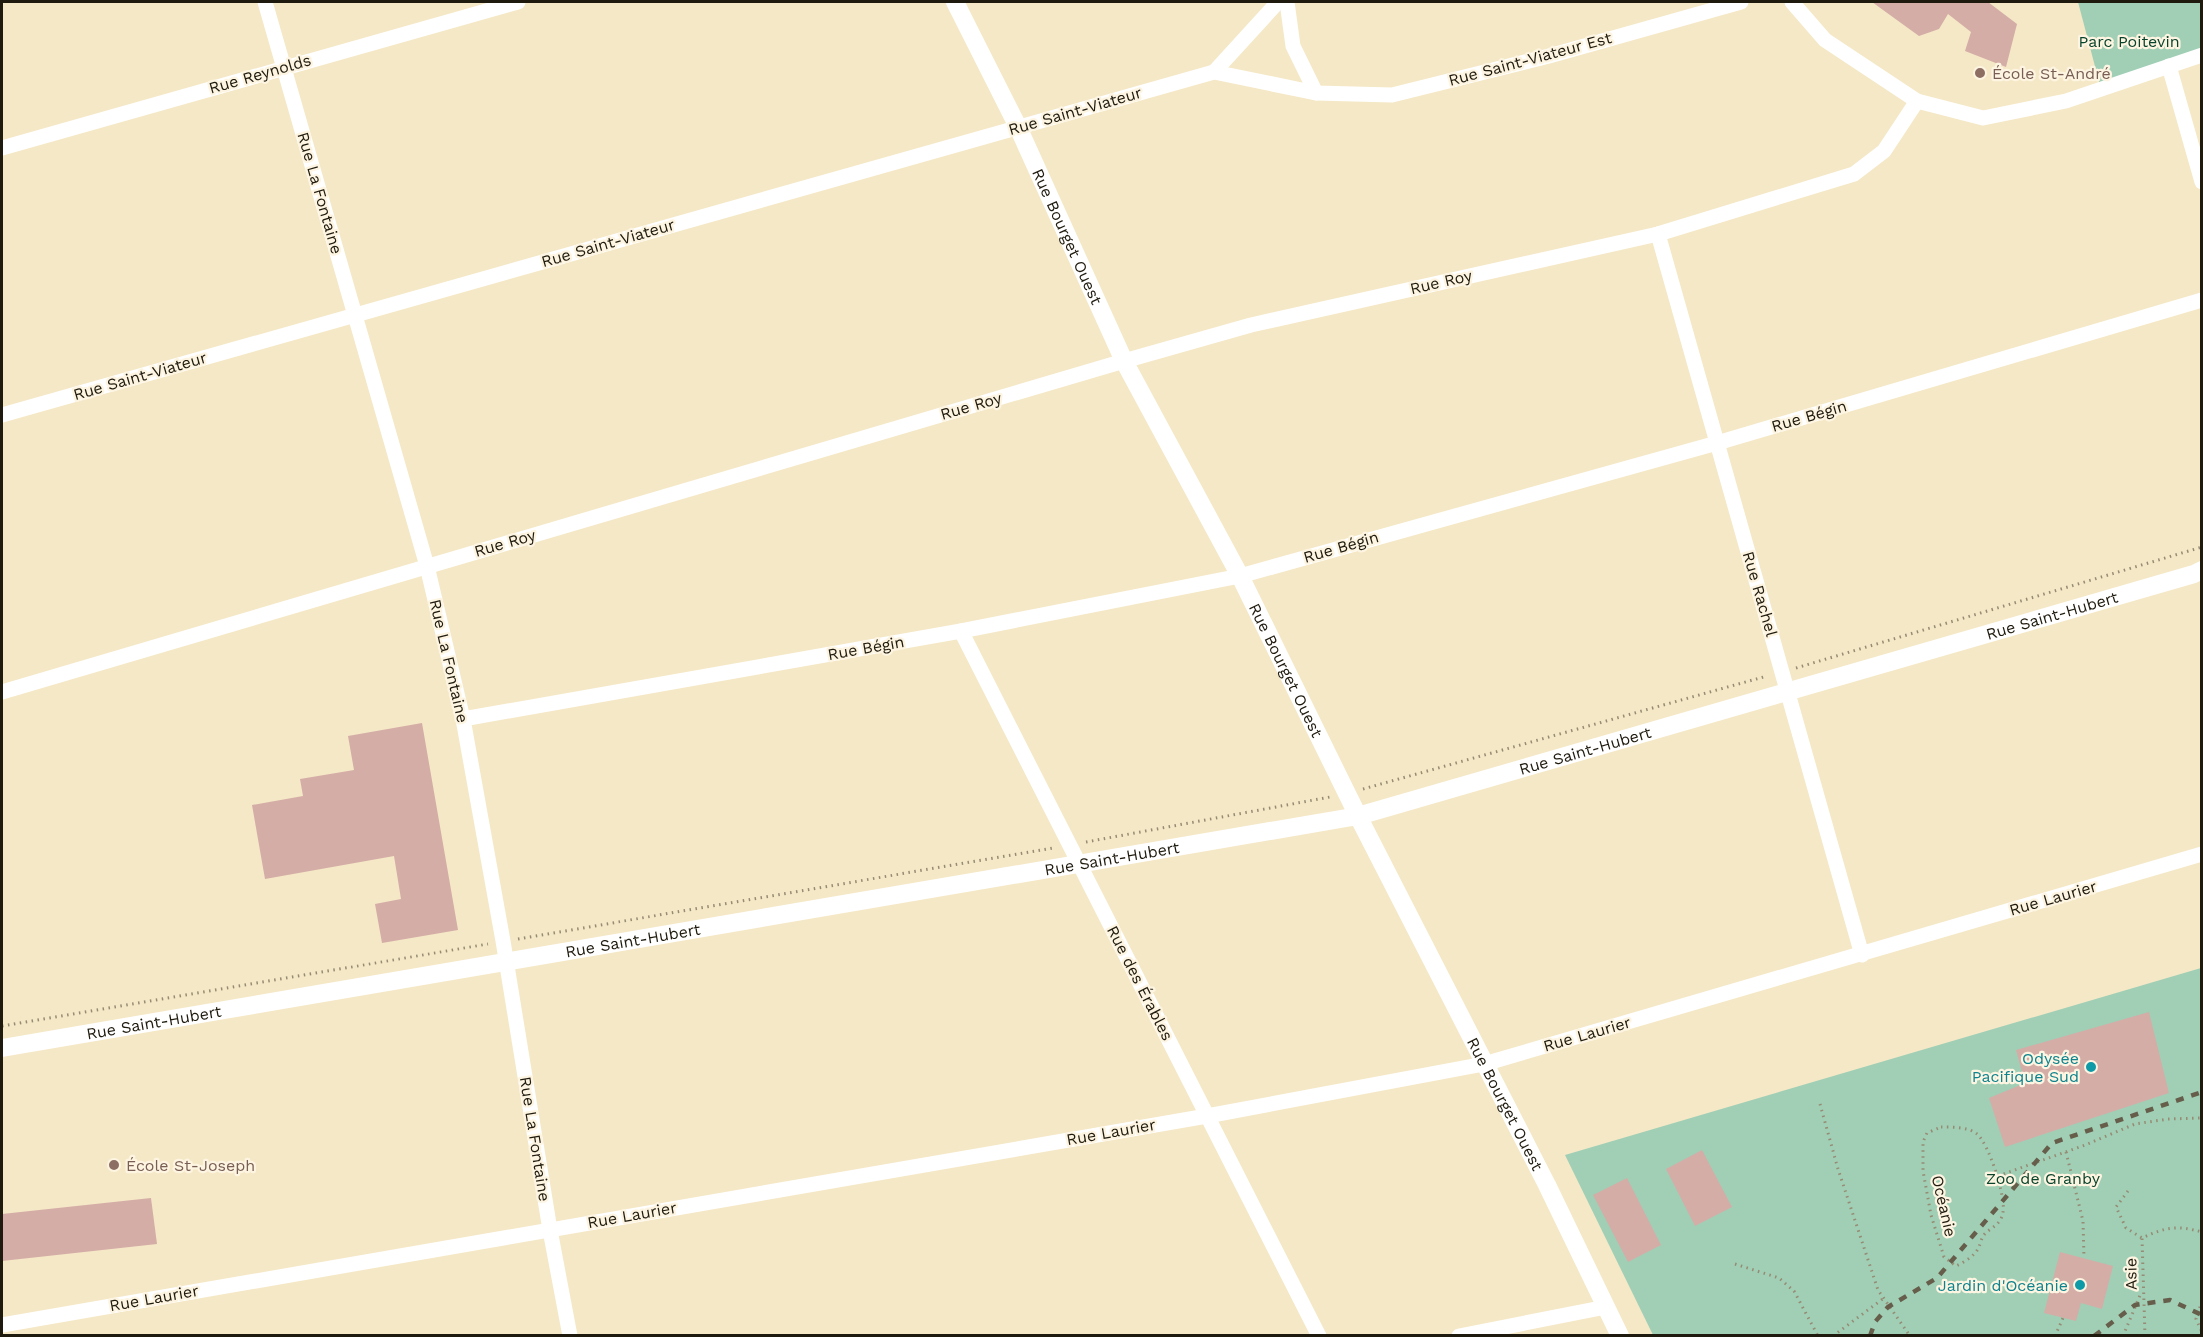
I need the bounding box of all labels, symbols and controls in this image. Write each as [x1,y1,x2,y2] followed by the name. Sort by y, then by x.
[1446,28,1614,90] street label: Rue Saint-Viateur Est
[2078,32,2180,51] park label: Parc Poitevin
[207,50,313,98] street label: Rue Reynolds
[1992,64,2111,83] place label: École St-André
[1973,66,1987,80] marker: École St-André
[1006,83,1144,139] street label: Rue Saint-Viateur
[293,130,347,256] street label: Rue La Fontaine
[1029,165,1107,307] street label: Rue Bourget Ouest
[539,215,677,271] street label: Rue Saint-Viateur
[1408,265,1475,298] street label: Rue Roy
[71,348,209,404] street label: Rue Saint-Viateur
[938,388,1005,424] street label: Rue Roy
[1769,396,1849,436] street label: Rue Bégin
[472,525,539,561] street label: Rue Roy
[1301,527,1381,567] street label: Rue Bégin
[1739,549,1781,639] street label: Rue Rachel
[1984,587,2120,643] street label: Rue Saint-Hubert
[426,597,472,725] street label: Rue La Fontaine
[1245,600,1327,741] street label: Rue Bourget Ouest
[826,632,906,664] street label: Rue Bégin
[1517,722,1653,778] street label: Rue Saint-Hubert
[1043,837,1181,879] street label: Rue Saint-Hubert
[2007,876,2099,920] street label: Rue Laurier
[564,919,702,961] street label: Rue Saint-Hubert
[1103,922,1177,1044] street label: Rue des Érables
[85,1001,223,1043] street label: Rue Saint-Hubert
[1541,1012,1633,1056] street label: Rue Laurier
[1463,1034,1548,1174] street label: Rue Bourget Ouest
[1972,1049,2079,1086] place label: Odysée Pacifique Sud
[2084,1060,2098,1074] marker: Odysée Pacifique Sud
[516,1075,554,1203] street label: Rue La Fontaine
[1065,1115,1157,1149] street label: Rue Laurier
[126,1156,255,1175] place label: École St-Joseph
[107,1158,121,1172] marker: École St-Joseph
[1986,1169,2101,1188] park label: Zoo de Granby
[1928,1173,1960,1239] street label: Océanie
[586,1198,678,1232] street label: Rue Laurier
[2121,1258,2141,1290] street label: Asie
[1938,1276,2068,1295] place label: Jardin d'Océanie
[2073,1278,2087,1292] marker: Jardin d'Océanie
[108,1281,200,1315] street label: Rue Laurier

